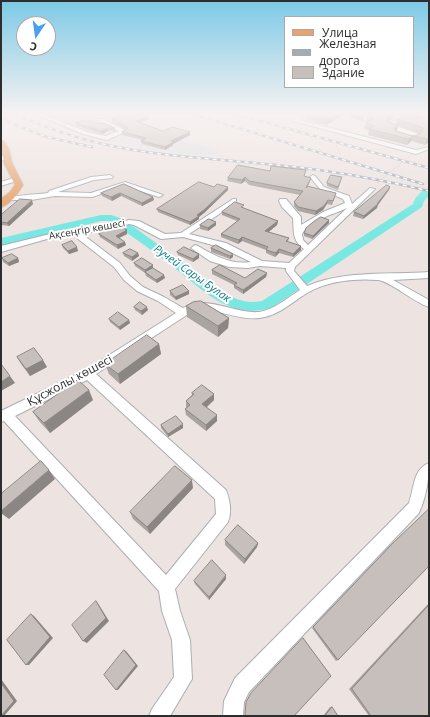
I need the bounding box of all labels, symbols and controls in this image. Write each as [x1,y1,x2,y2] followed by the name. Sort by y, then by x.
[16,16,56,56] north arrow
[284,16,414,88] legend
[322,24,358,41] text: Улица
[319,35,376,69] text: Железная дорога
[28,39,39,55] text: С
[322,64,365,81] text: Здание
[48,217,126,243] street label: Ақсеңгір көшесі
[151,243,233,305] water label: Ручей Сары Булак
[25,352,115,410] street label: Құсжолы көшесі

